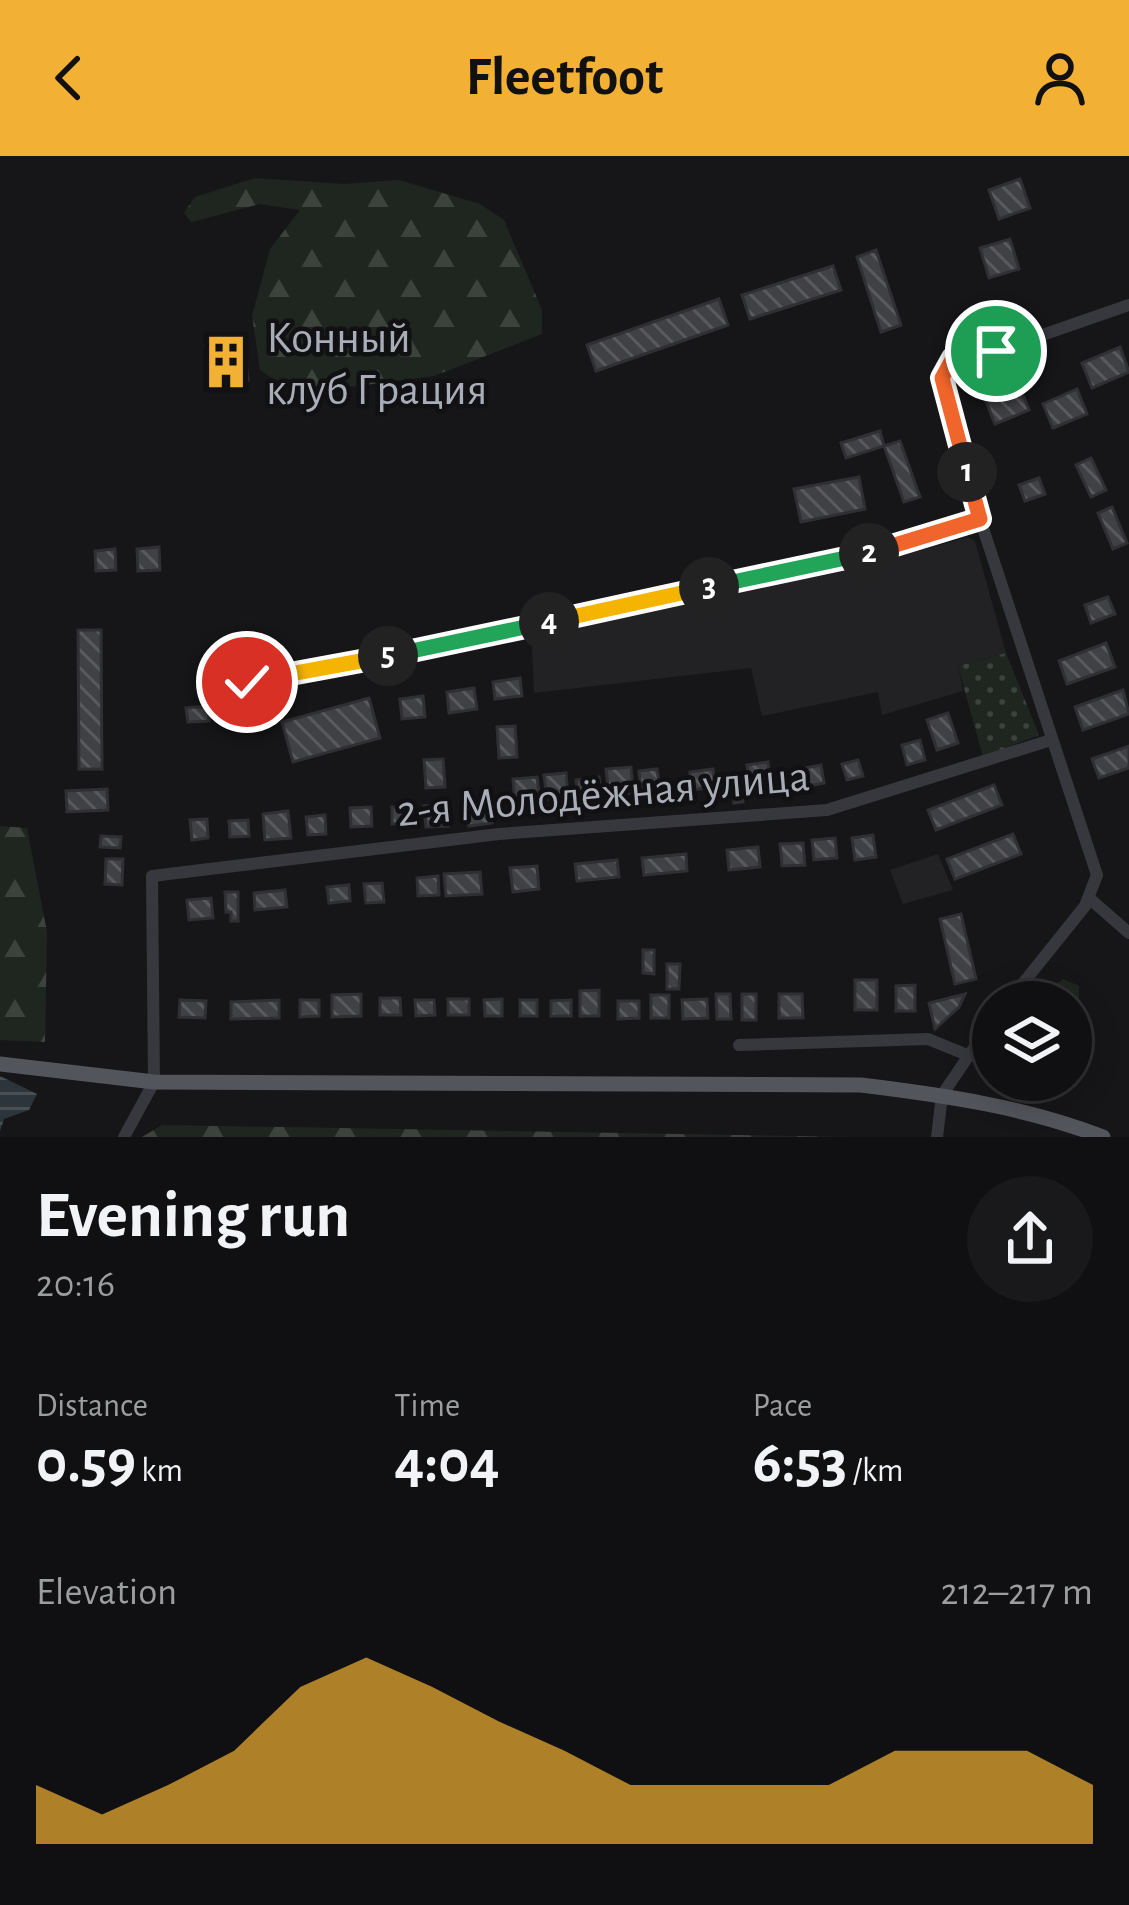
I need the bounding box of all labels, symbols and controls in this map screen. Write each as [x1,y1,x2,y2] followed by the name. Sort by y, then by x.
[36,45,102,111] icon: back
[1027,45,1093,111] icon: person
[466,51,663,105] text: Fleetfoot
[945,300,1047,402] pin
[266,316,487,413] place label: Конный клуб Грация
[963,318,1029,384] icon: arrive
[197,333,255,391] building icon: Конный клуб Грация
[937,442,997,502] pin: 1
[961,455,973,488] text: 1
[839,523,899,583] pin: 2
[861,536,877,569] text: 2
[679,557,739,617] pin: 3
[702,570,716,603] text: 3
[519,592,579,652] pin: 4
[541,605,557,638] text: 4
[358,626,418,686] pin: 5
[196,631,298,733] pin
[381,639,395,672] text: 5
[214,649,280,715] icon: check
[395,754,811,835] street label: 2-я Молодёжная улица
[972,981,1092,1101] map controls
[972,981,1092,1101] button: layers
[967,1176,1093,1302] button: share
[36,1183,350,1249] text: Evening run
[36,1265,115,1304] text: 20:16
[36,1390,148,1423] text: Distance
[394,1390,460,1423] text: Time
[753,1390,812,1423] text: Pace
[36,1433,136,1493] text: 0.59
[394,1433,500,1493] text: 4:04
[753,1433,847,1493] text: 6:53
[136,1455,183,1488] text: km
[847,1455,904,1488] text: /km
[36,1573,177,1612] text: Elevation
[940,1573,1093,1612] text: 212–217 m

